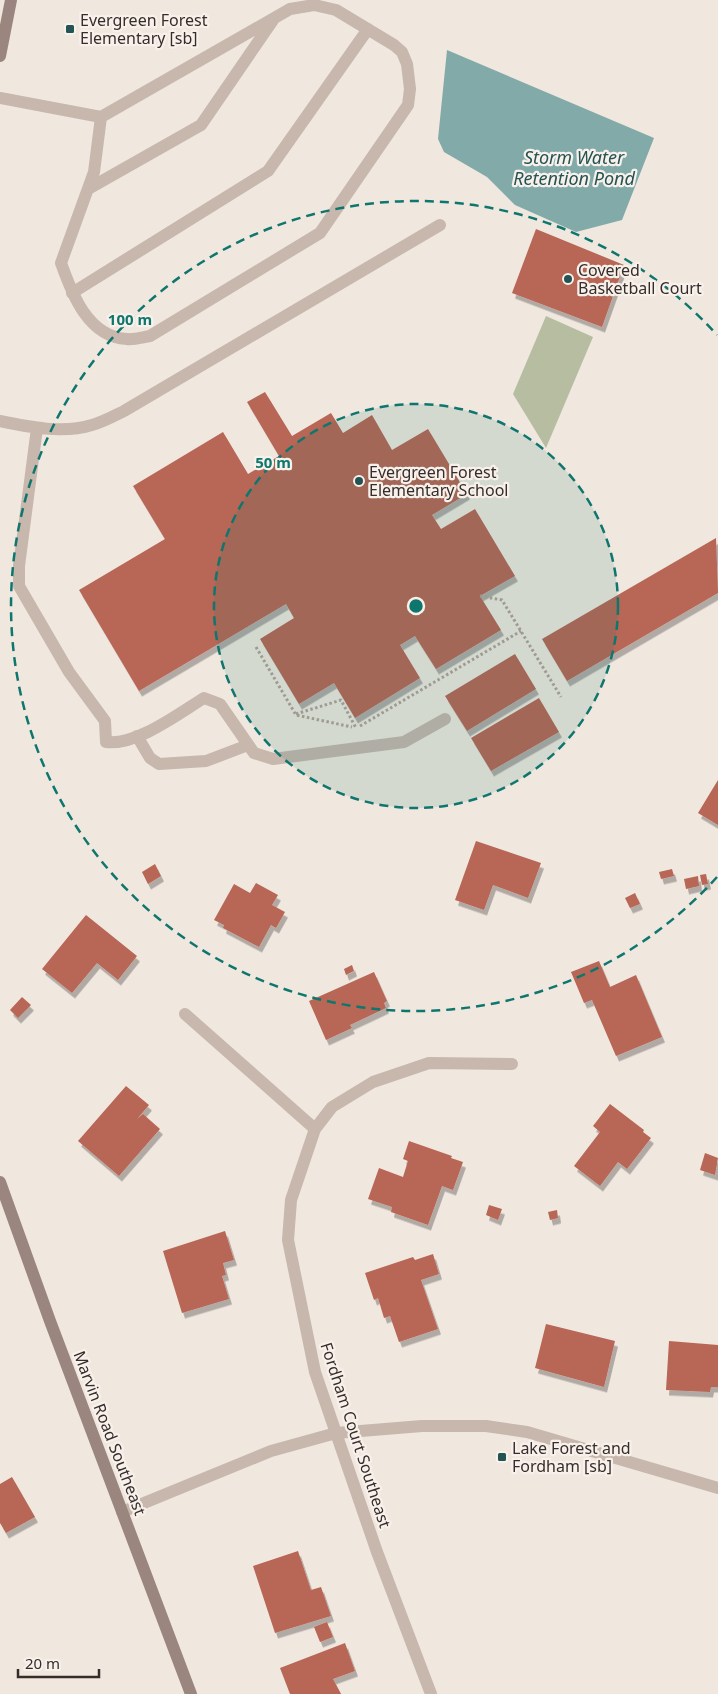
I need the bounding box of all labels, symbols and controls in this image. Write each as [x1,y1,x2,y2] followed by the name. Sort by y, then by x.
[80,9,208,49] place label: Evergreen Forest Elementary [sb]
[64,23,76,35] marker: Evergreen Forest Elementary [sb]
[513,145,635,190] water label: Storm Water Retention Pond
[578,259,702,299] place label: Covered Basketball Court
[562,273,574,285] marker: Covered Basketball Court
[108,309,152,329] text: 100 m
[255,452,291,472] text: 50 m
[369,461,508,501] place label: Evergreen Forest Elementary School
[353,475,365,487] marker: Evergreen Forest Elementary School
[407,597,425,615] centre of rings
[316,1339,396,1531] street label: Fordham Court Southeast
[68,1348,152,1519] street label: Marvin Road Southeast
[512,1437,631,1477] place label: Lake Forest and Fordham [sb]
[496,1451,508,1463] marker: Lake Forest and Fordham [sb]
[18,1646,99,1678] scale bar
[25,1653,60,1673] text: 20 m

